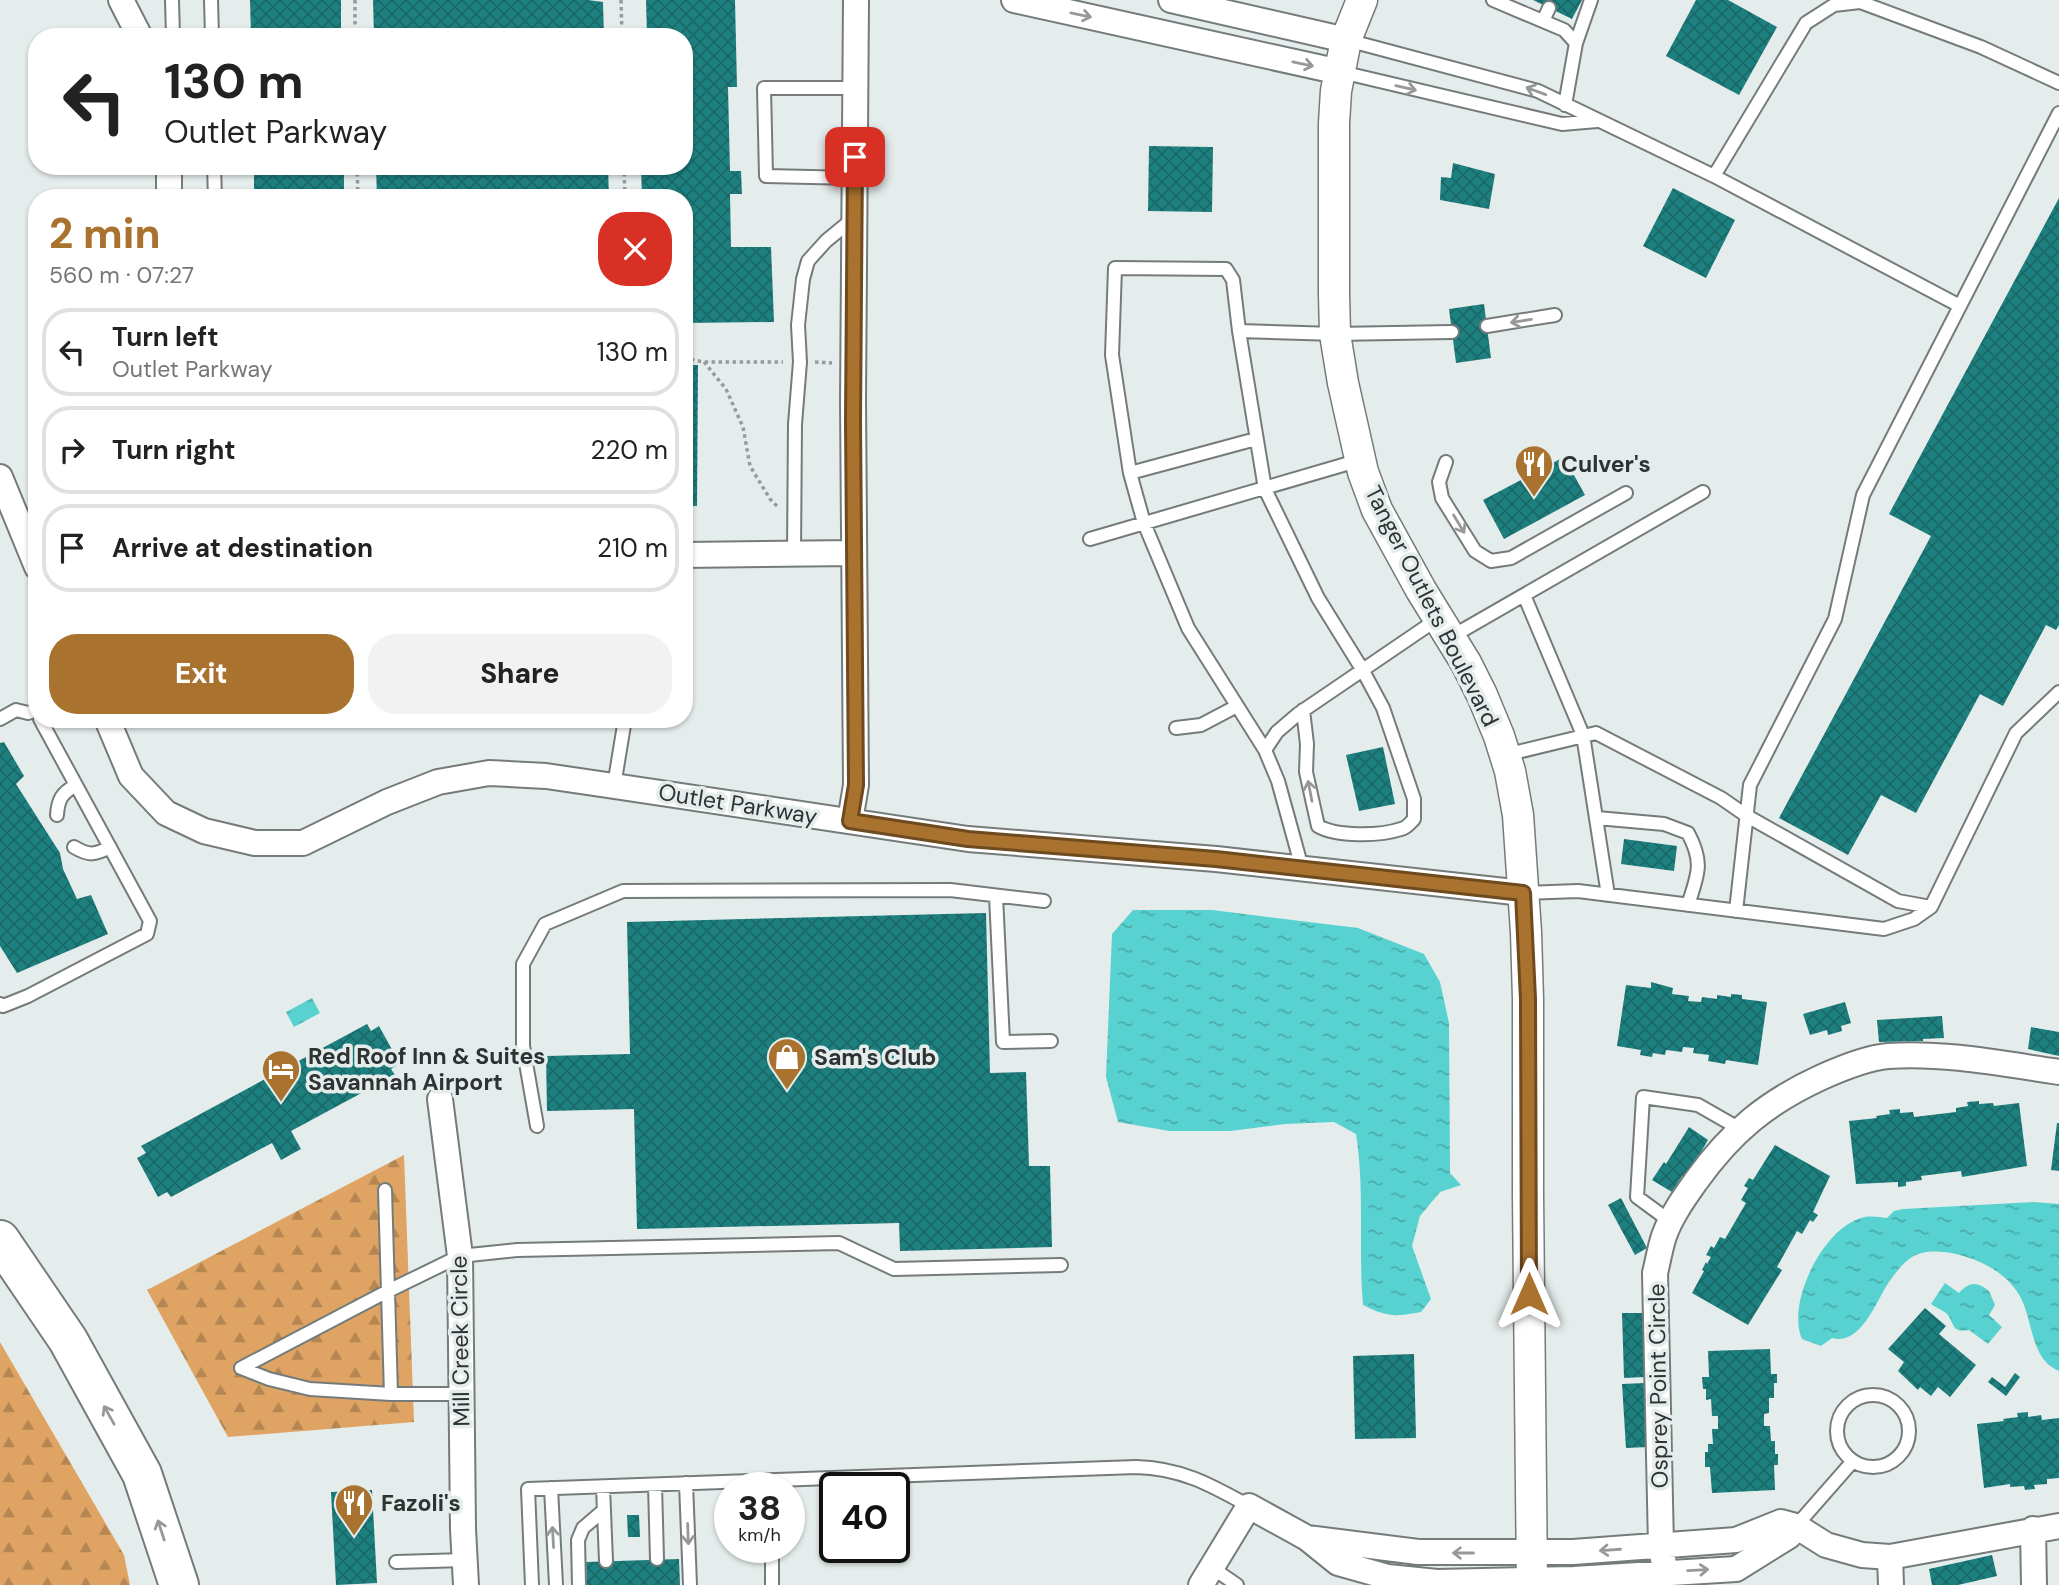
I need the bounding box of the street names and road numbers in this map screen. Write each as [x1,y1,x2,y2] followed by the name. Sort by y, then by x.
[1358,480,1506,732] street label: Tanger Outlets Boulevard
[656,777,820,831] street label: Outlet Parkway
[444,1255,476,1427] street label: Mill Creek Circle
[1641,1283,1675,1489] street label: Osprey Point Circle

